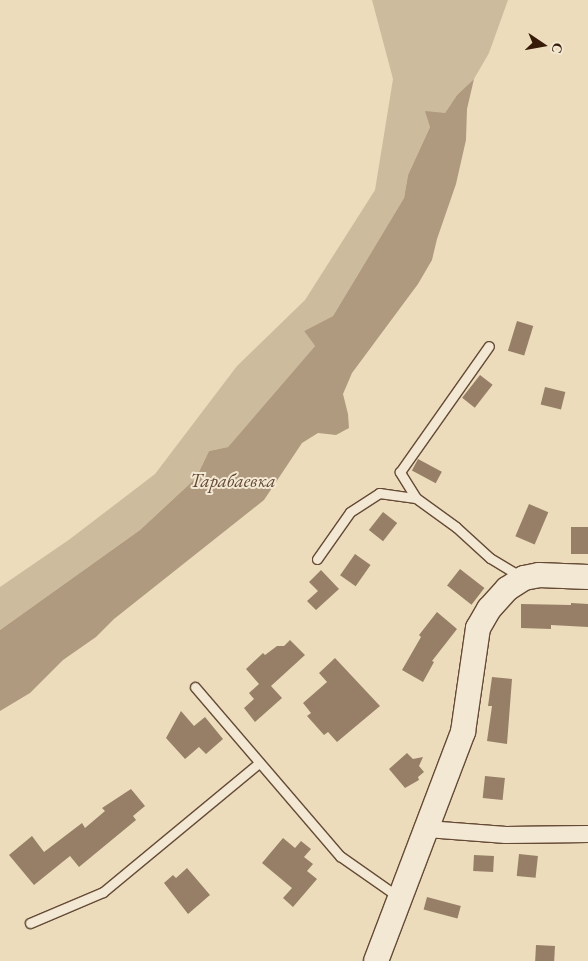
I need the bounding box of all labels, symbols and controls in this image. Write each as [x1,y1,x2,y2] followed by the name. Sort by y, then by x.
[518,20,568,70] north arrow
[548,41,568,55] text: С
[190,470,276,492] water label: Тарабаевка

